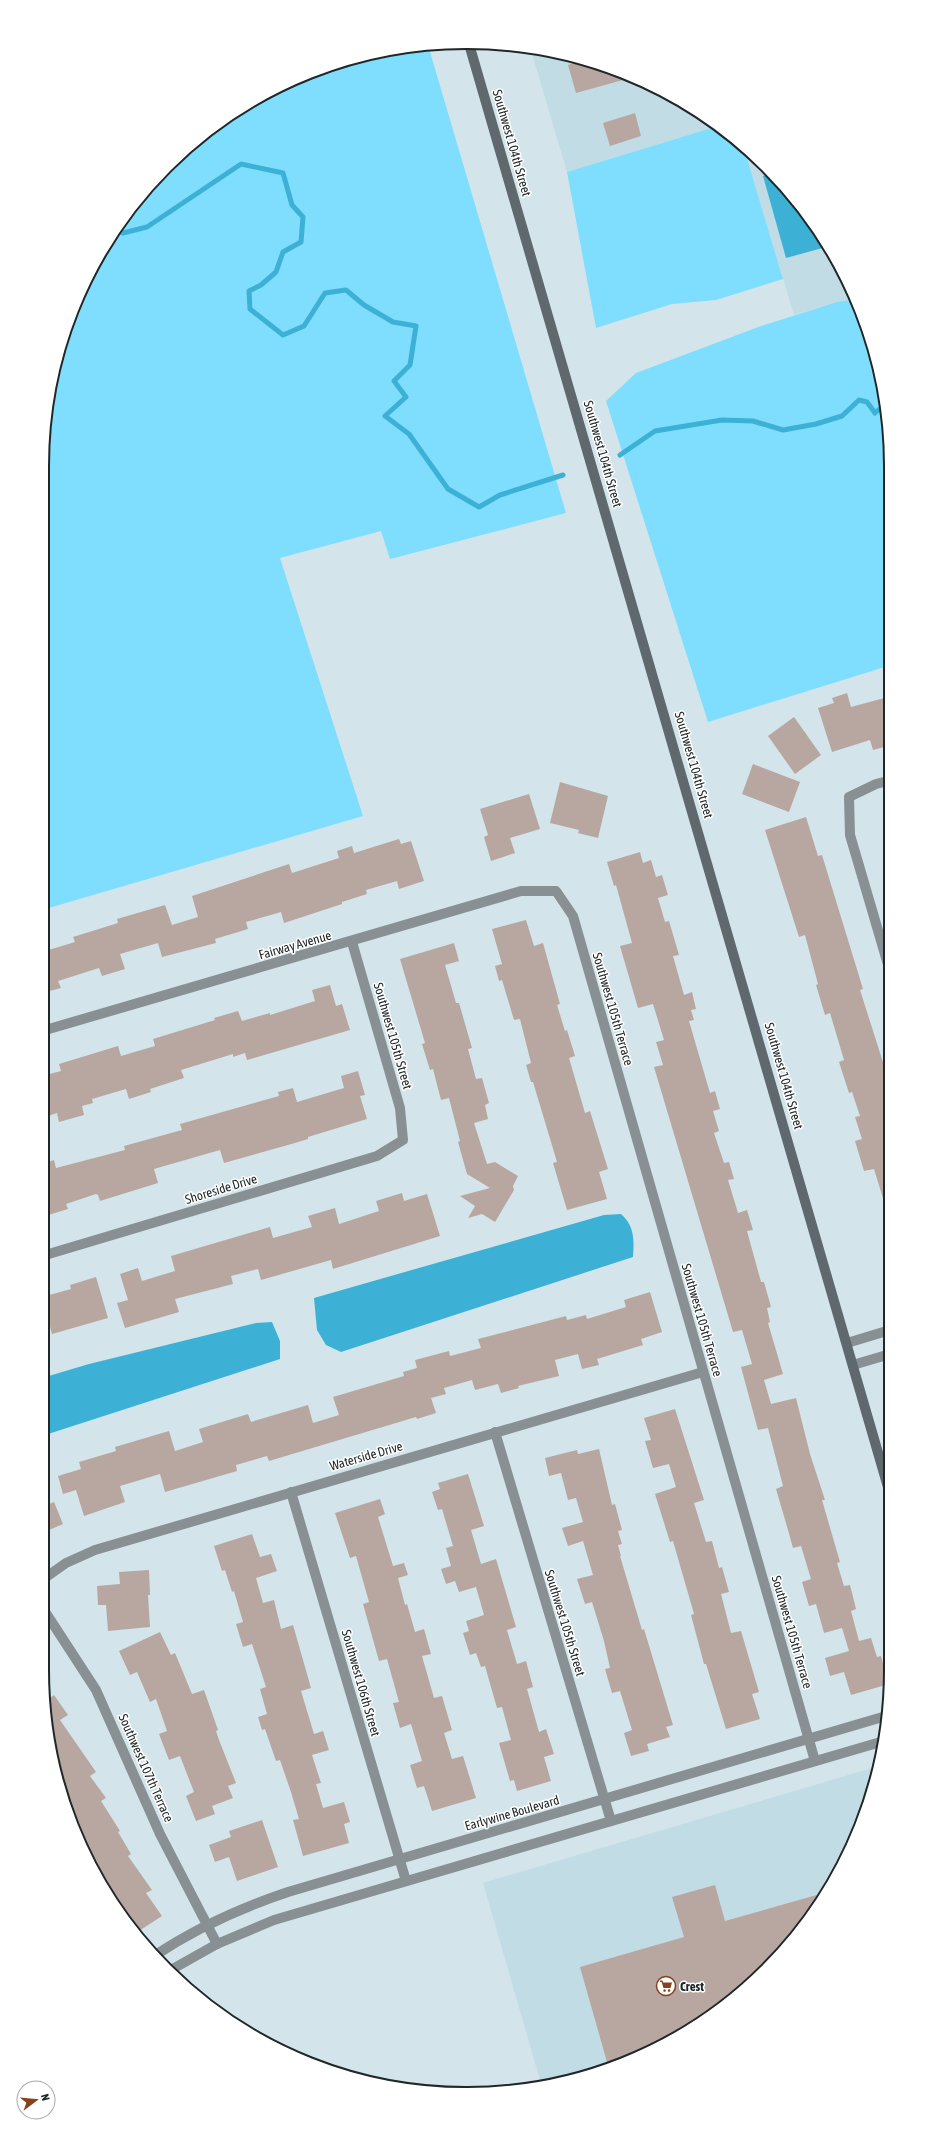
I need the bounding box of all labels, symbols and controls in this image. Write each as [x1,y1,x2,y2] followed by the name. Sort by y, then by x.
[490,88,534,198] street label: Southwest 104th Street
[581,399,625,509] street label: Southwest 104th Street
[672,710,716,820] street label: Southwest 104th Street
[257,927,333,962] street label: Fairway Avenue
[590,951,636,1067] street label: Southwest 105th Terrace
[371,981,415,1091] street label: Southwest 105th Street
[762,1021,806,1131] street label: Southwest 104th Street
[183,1171,259,1207] street label: Shoreside Drive
[679,1262,725,1378] street label: Southwest 105th Terrace
[328,1438,404,1474] street label: Waterside Drive
[542,1568,588,1678] street label: Southwest 105th Street
[769,1574,815,1690] street label: Southwest 105th Terrace
[339,1628,383,1738] street label: Southwest 106th Street
[115,1712,177,1824] street label: Southwest 107th Terrace
[463,1792,561,1834] street label: Earlywine Boulevard
[655,1975,677,1997] supermarket icon: Crest
[680,1979,704,1994] place label: Crest
[16,2080,56,2120] north arrow
[39,2092,52,2102] text: N

